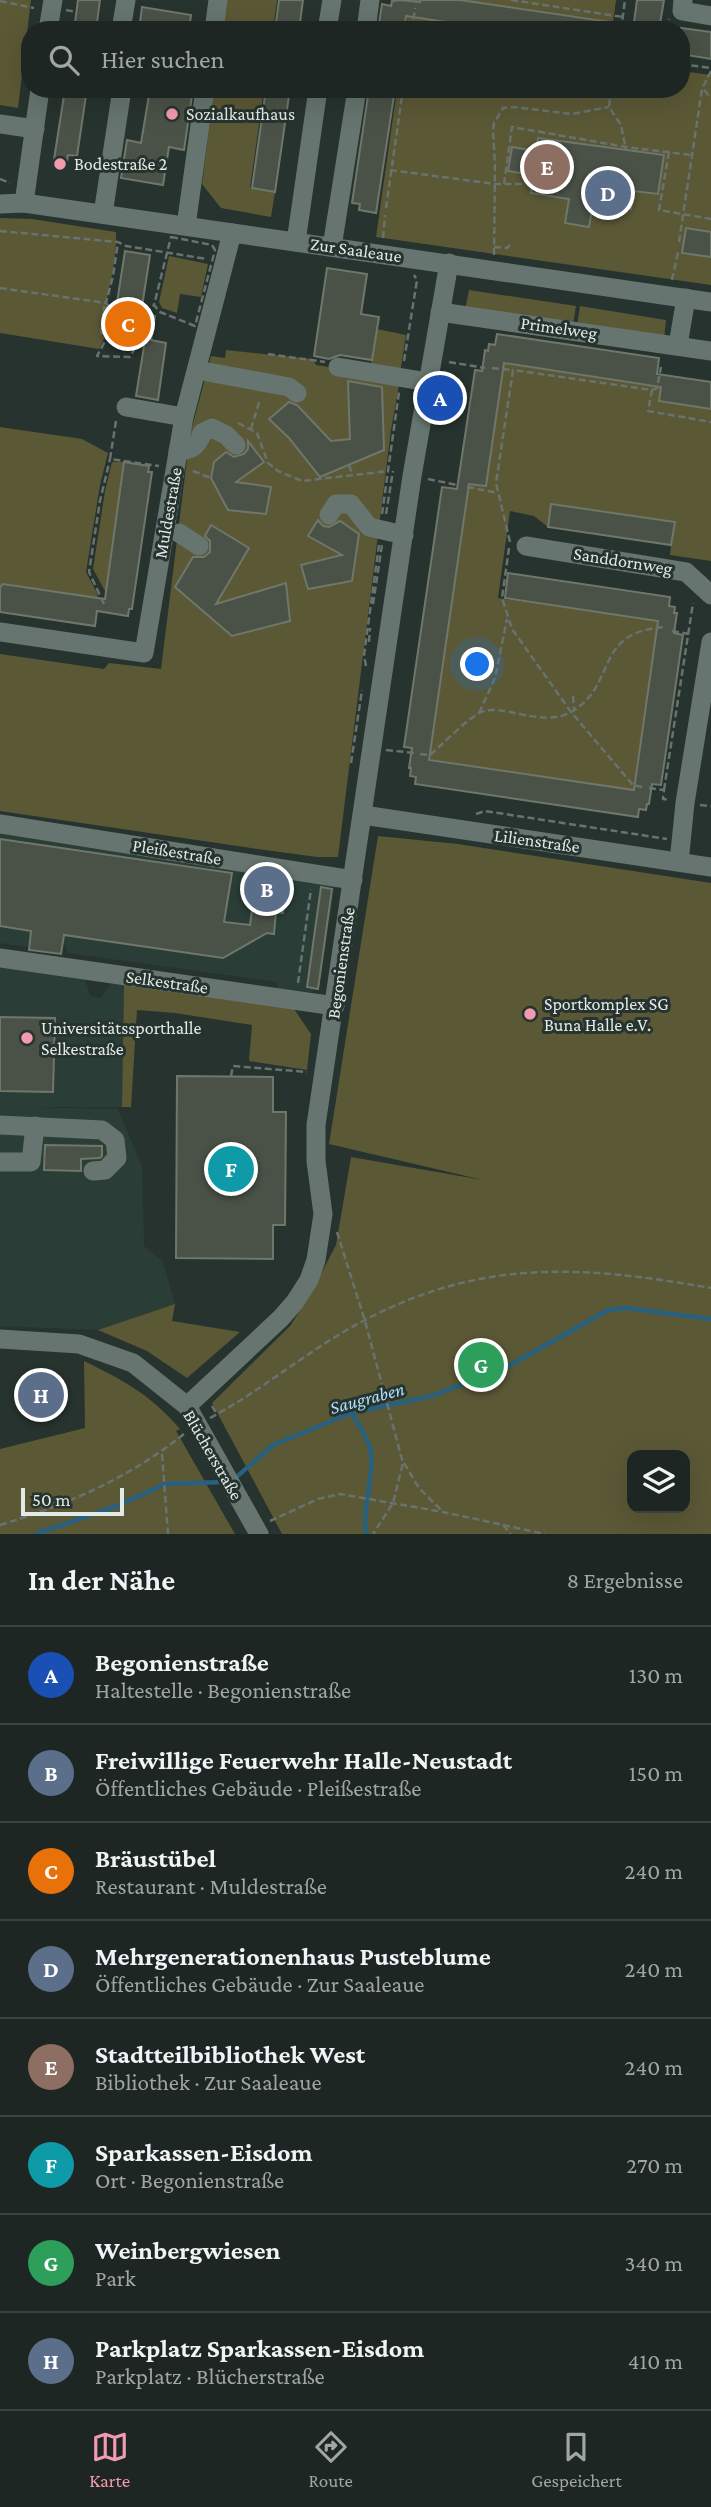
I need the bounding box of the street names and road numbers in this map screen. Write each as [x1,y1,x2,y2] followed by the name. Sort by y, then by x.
[309,234,403,266] street label: Zur Saaleaue
[520,313,599,343] street label: Primelweg
[150,466,186,560] street label: Muldestraße
[572,543,674,579] street label: Sanddornweg
[493,825,581,857] street label: Lilienstraße
[131,835,223,869] street label: Pleißestraße
[323,906,359,1020] street label: Begonienstraße
[125,966,209,998] street label: Selkestraße
[179,1406,247,1504] street label: Blücherstraße

